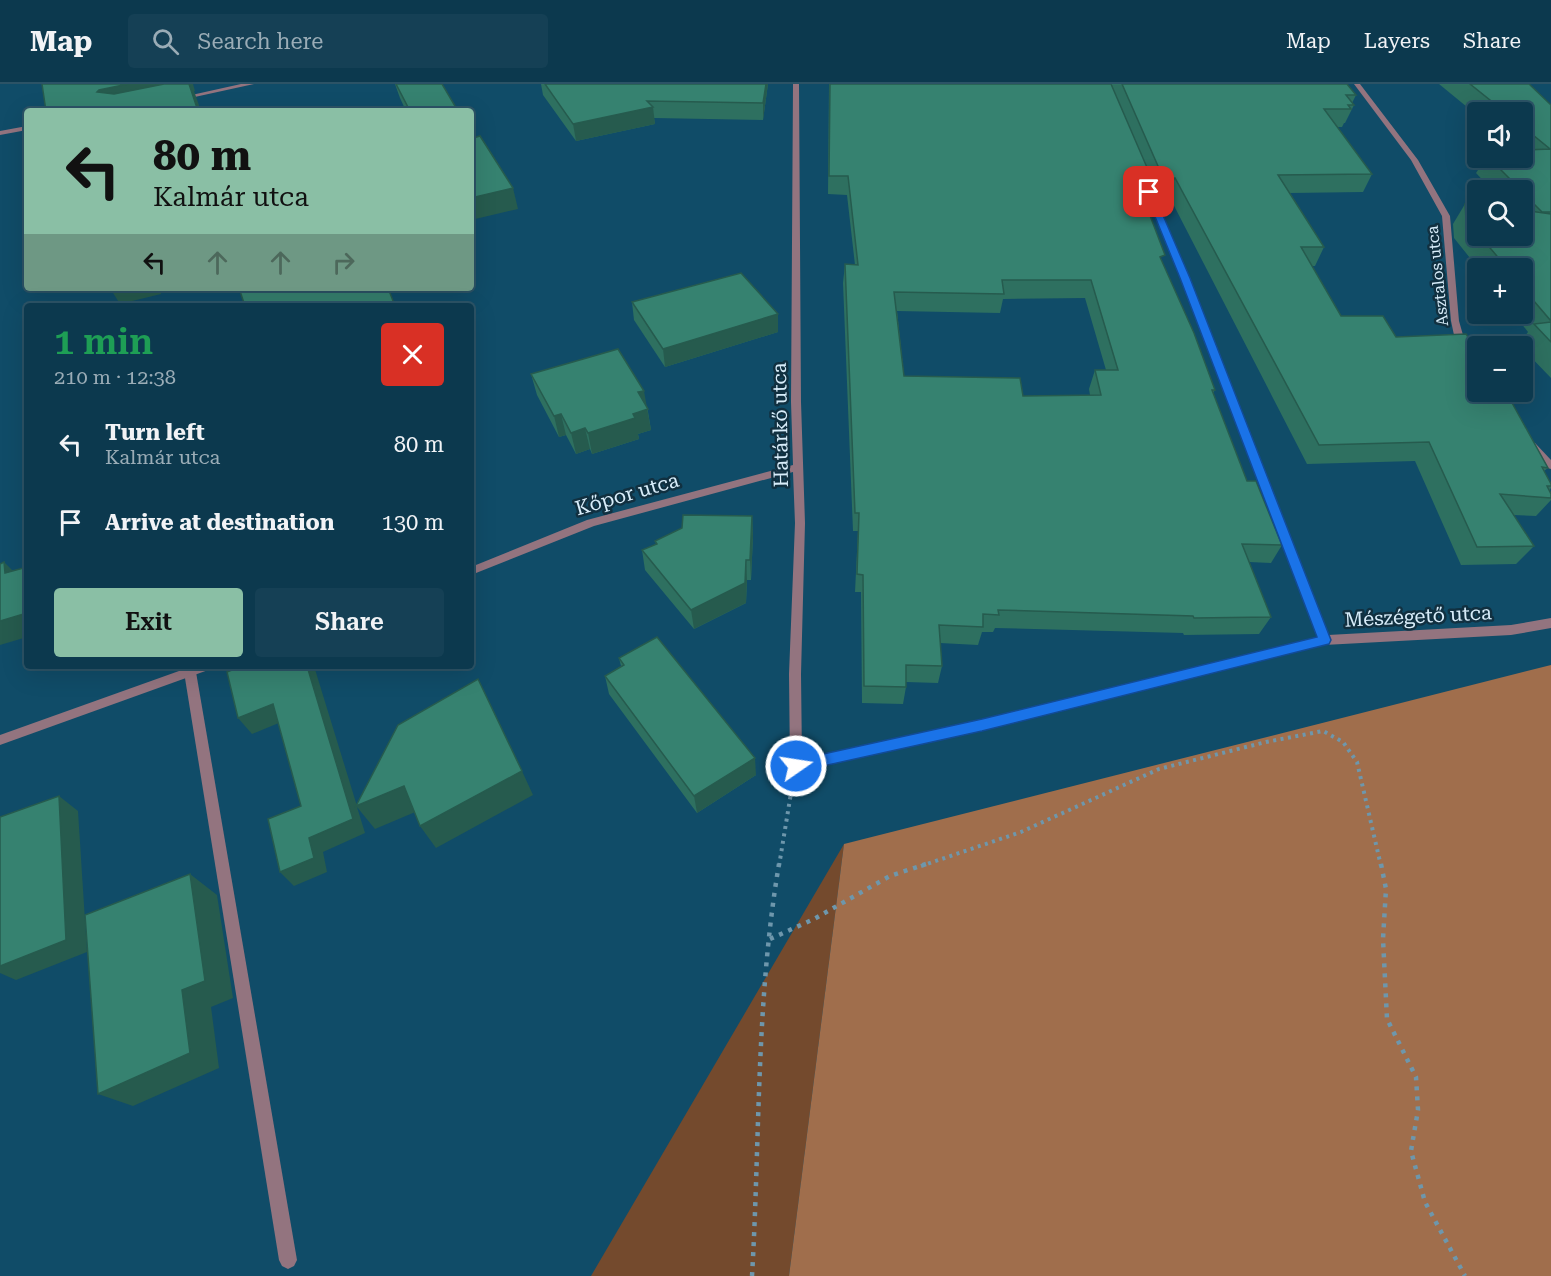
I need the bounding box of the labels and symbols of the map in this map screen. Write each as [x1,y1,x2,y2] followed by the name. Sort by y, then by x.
[1123,166,1174,217] pin
[1423,224,1452,327] street label: Asztalos utca
[767,362,793,488] street label: Határkő utca
[572,468,682,520] street label: Kőpor utca
[1344,600,1492,632] street label: Mészégető utca
[764,734,828,798] position arrow

